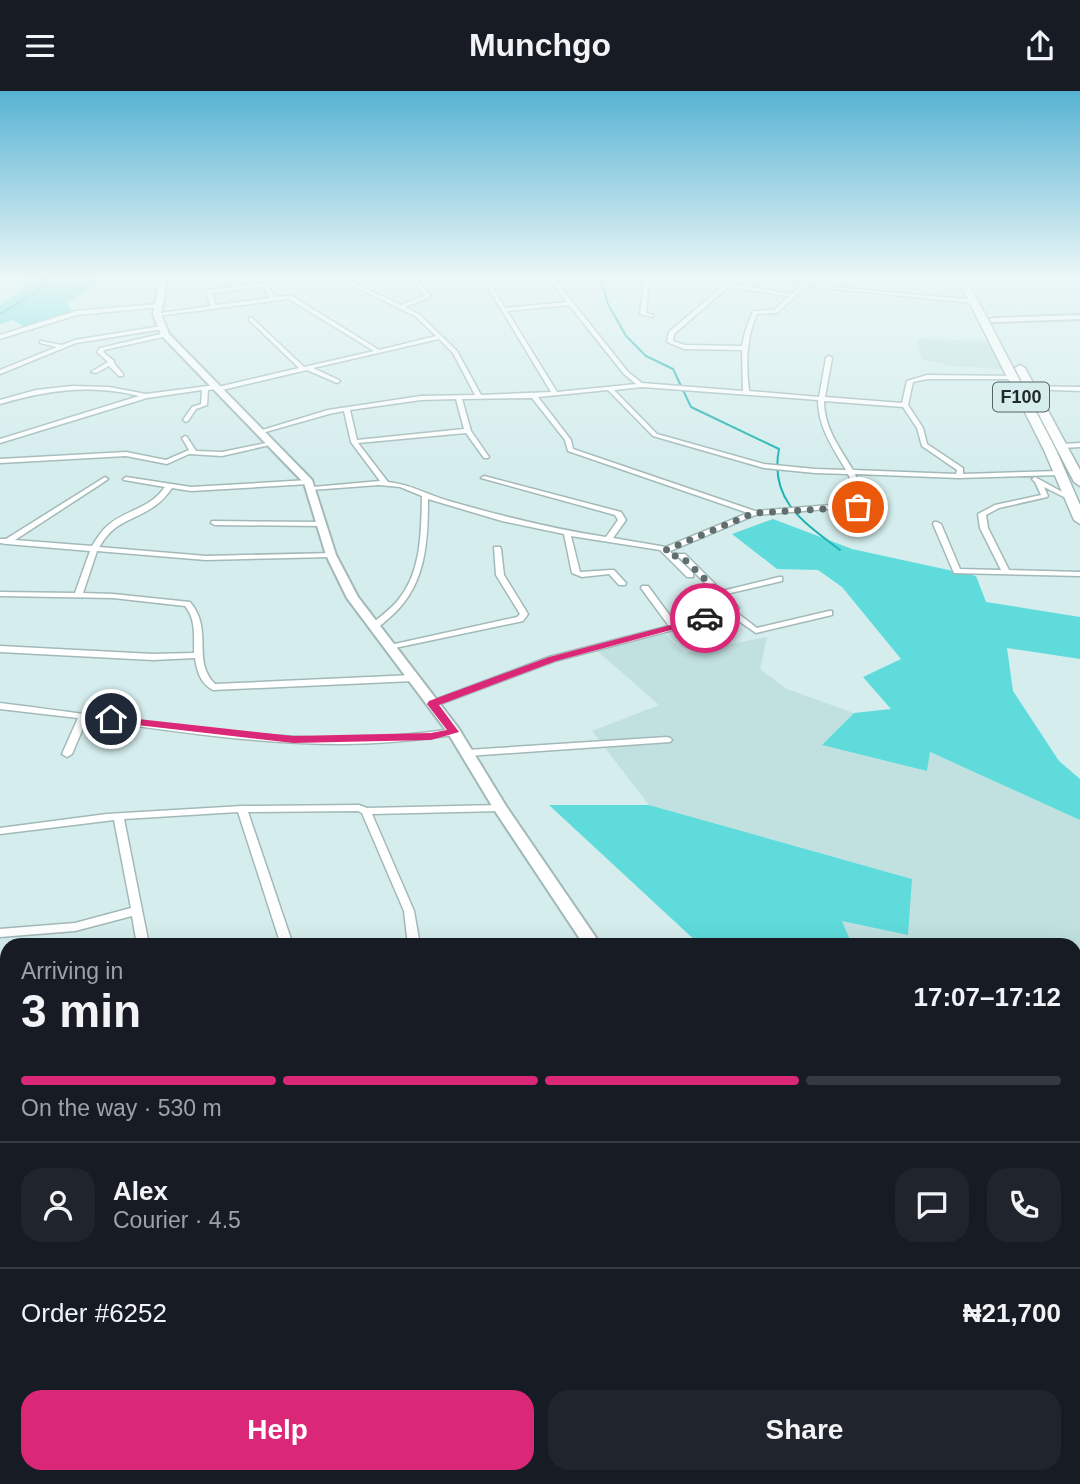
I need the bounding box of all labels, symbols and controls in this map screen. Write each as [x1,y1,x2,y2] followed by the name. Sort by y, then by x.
[21,27,59,65] icon: menu
[469,27,611,63] text: Munchgo
[1021,27,1059,65] icon: share
[993,383,1049,411] road number: F100
[828,477,888,537] pin
[839,488,877,526] icon: bag
[670,583,740,653] courier
[686,599,724,637] icon: car
[81,689,141,749] pin
[92,700,130,738] icon: home
[21,958,123,984] text: Arriving in
[914,982,1061,1012] text: 17:07–17:12
[21,985,141,1037] text: 3 min
[21,1095,222,1121] text: On the way · 530 m
[21,1168,95,1242] button: person
[895,1168,969,1242] button: chat
[987,1168,1061,1242] button: phone
[113,1176,168,1206] text: Alex
[113,1207,241,1233] text: Courier · 4.5
[21,1298,167,1328] text: Order #6252
[963,1298,1061,1328] text: ₦21,700
[21,1390,534,1470] button: Help
[548,1390,1061,1470] button: Share

